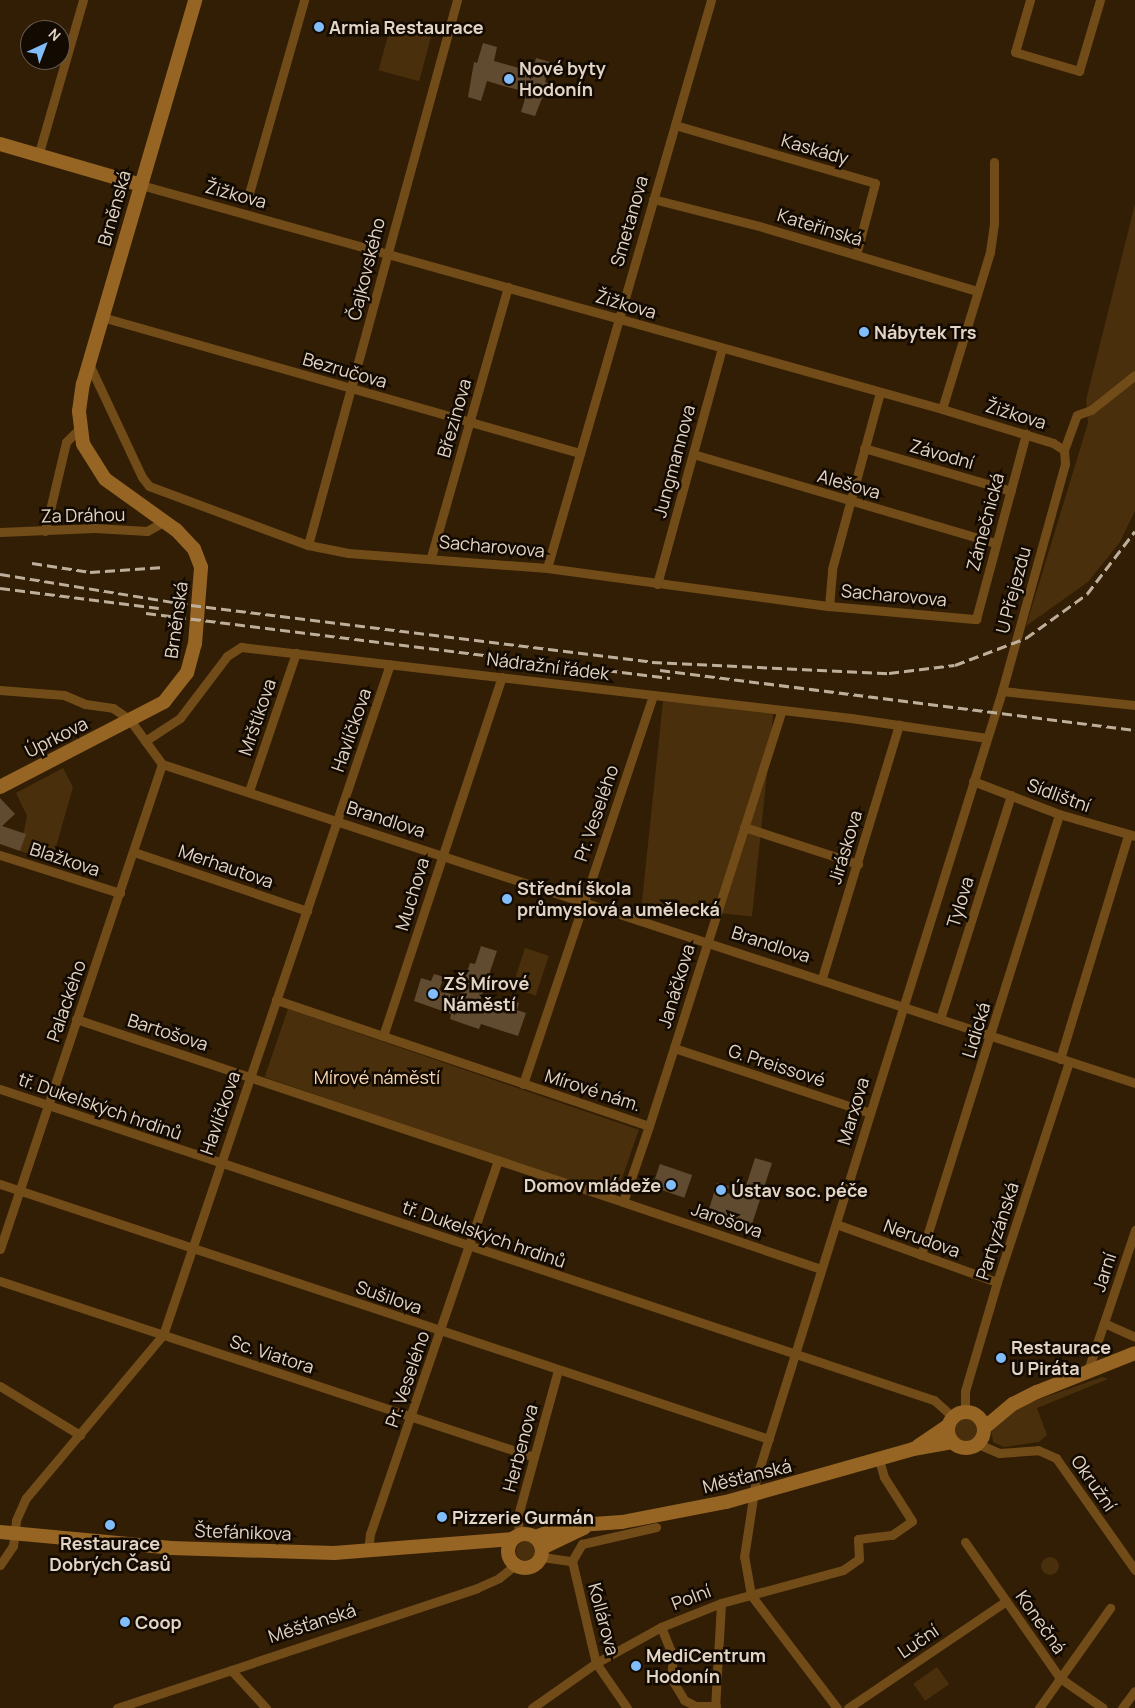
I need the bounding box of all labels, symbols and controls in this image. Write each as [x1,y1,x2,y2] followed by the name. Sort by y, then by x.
[329,16,484,38] place label: Armia Restaurace
[20,20,70,70] north arrow
[313,21,325,33] marker: Armia Restaurace
[45,24,65,45] text: N
[519,58,606,100] place label: Nové byty Hodonín
[503,73,515,85] marker: Nové byty Hodonín
[779,129,851,169] street label: Kaskády
[93,168,135,248] street label: Brněnská
[606,173,652,269] street label: Smetanova
[203,175,269,213] street label: Žižkova
[775,204,865,250] street label: Kateřinská
[343,215,389,323] street label: Čajkovského
[593,285,659,323] street label: Žižkova
[874,321,977,343] place label: Nábytek Trs
[858,326,870,338] marker: Nábytek Trs
[300,348,390,392] street label: Bezručova
[432,376,476,460] street label: Březinova
[983,395,1049,433] street label: Žižkova
[649,402,699,520] street label: Jungmannova
[907,435,977,473] street label: Závodní
[815,465,883,503] street label: Alešova
[962,471,1008,573] street label: Zámečnická
[40,503,126,527] street label: Za Dráhou
[438,531,546,561] street label: Sacharovova
[991,544,1035,636] street label: U Přejezdu
[160,580,192,660] street label: Brněnská
[840,580,948,610] street label: Sacharovova
[485,648,611,684] street label: Nádražní řádek
[234,676,280,758] street label: Mrštíkova
[327,685,375,775] street label: Havlíčkova
[21,712,91,762] street label: Úprkova
[569,762,623,864] street label: Pr. Veselého
[1024,774,1094,816] street label: Sídlištní
[344,796,428,842] street label: Brandlova
[824,808,866,886] street label: Jiráskova
[27,838,103,880] street label: Blažkova
[176,840,276,892] street label: Merhautova
[391,855,433,933] street label: Muchova
[942,874,978,930] street label: Tylova
[517,878,720,921] place label: Střední škola průmyslová a umělecká
[501,893,513,905] marker: Střední škola průmyslová a umělecká
[729,921,813,967] street label: Brandlova
[653,941,699,1031] street label: Janáčkova
[42,957,90,1045] street label: Palackého
[443,973,529,1016] place label: ZŠ Mírové Náměstí
[427,988,439,1000] marker: ZŠ Mírové Náměstí
[957,1000,995,1060] street label: Lidická
[125,1009,211,1055] street label: Bartošova
[726,1039,828,1091] street label: G. Preissové
[542,1064,644,1116] street label: Mírové nám.
[314,1066,440,1088] park label: Mírové náměstí
[15,1068,185,1144] street label: tř. Dukelských hrdinů
[196,1068,244,1158] street label: Havlíčkova
[832,1075,874,1147] street label: Marxova
[524,1174,661,1196] place label: Domov mládeže
[665,1179,677,1191] marker: Domov mládeže
[731,1179,868,1201] place label: Ústav soc. péče
[971,1179,1023,1283] street label: Partyzánská
[715,1184,727,1196] marker: Ústav soc. péče
[399,1196,569,1272] street label: tř. Dukelských hrdinů
[689,1198,765,1242] street label: Jarošova
[881,1214,963,1262] street label: Nerudova
[1088,1250,1120,1294] street label: Jarní
[353,1276,425,1318] street label: Sušilova
[380,1328,434,1430] street label: Pr. Veselého
[227,1330,317,1378] street label: Sc. Viatora
[1011,1337,1111,1380] place label: Restaurace U Piráta
[995,1352,1007,1364] marker: Restaurace U Piráta
[498,1402,542,1494] street label: Herbenova
[1067,1451,1121,1515] street label: Okružní
[700,1455,794,1497] street label: Měšťanská
[452,1506,594,1528] place label: Pizzerie Gurmán
[436,1511,448,1523] marker: Pizzerie Gurmán
[104,1519,116,1531] marker: Restaurace Dobrých Časů
[194,1520,292,1544] street label: Štefánikova
[49,1533,171,1576] place label: Restaurace Dobrých Časů
[584,1580,624,1658] street label: Kollárova
[668,1580,714,1614] street label: Polní
[1011,1586,1071,1658] street label: Konečná
[265,1599,359,1647] street label: Měšťanská
[135,1611,182,1633] place label: Coop
[119,1616,131,1628] marker: Coop
[893,1620,943,1662] street label: Luční
[646,1645,766,1688] place label: MediCentrum Hodonín
[630,1660,642,1672] marker: MediCentrum Hodonín

